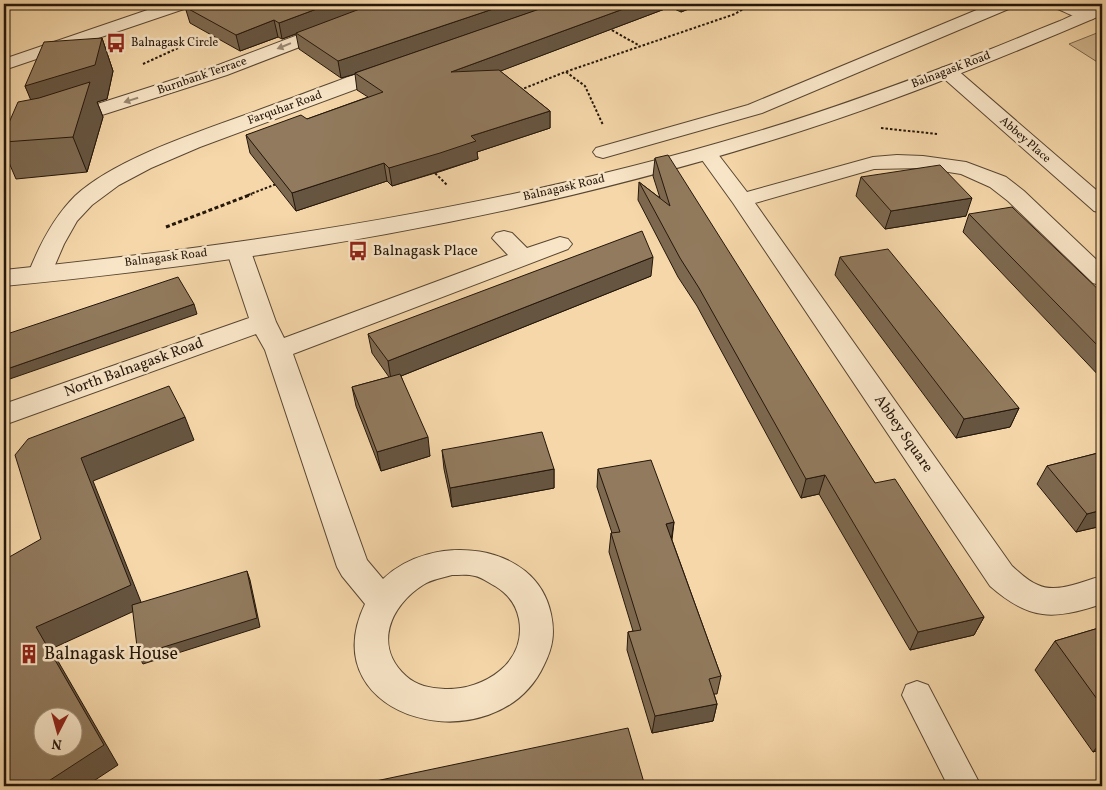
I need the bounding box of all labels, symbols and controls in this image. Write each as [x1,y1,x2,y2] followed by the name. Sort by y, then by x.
[105,32,127,54] bus stop icon: Balnagask Circle
[131,35,218,51] place label: Balnagask Circle
[276,42,291,50] one-way arrow
[909,47,993,92] street label: Balnagask Road
[155,53,249,99] street label: Burnbank Terrace
[246,87,325,129] street label: Farquhar Road
[123,96,138,104] one-way arrow
[996,113,1054,167] street label: Abbey Place
[522,171,607,205] street label: Balnagask Road
[347,240,369,262] bus stop icon: Balnagask Place
[373,241,478,262] place label: Balnagask Place
[124,245,209,271] street label: Balnagask Road
[61,333,207,403] street label: North Balnagask Road
[869,391,937,477] street label: Abbey Square
[44,642,178,667] place label: Balnagask House
[18,643,40,665] building icon: Balnagask House
[32,708,82,758] north arrow
[51,733,63,753] text: N

